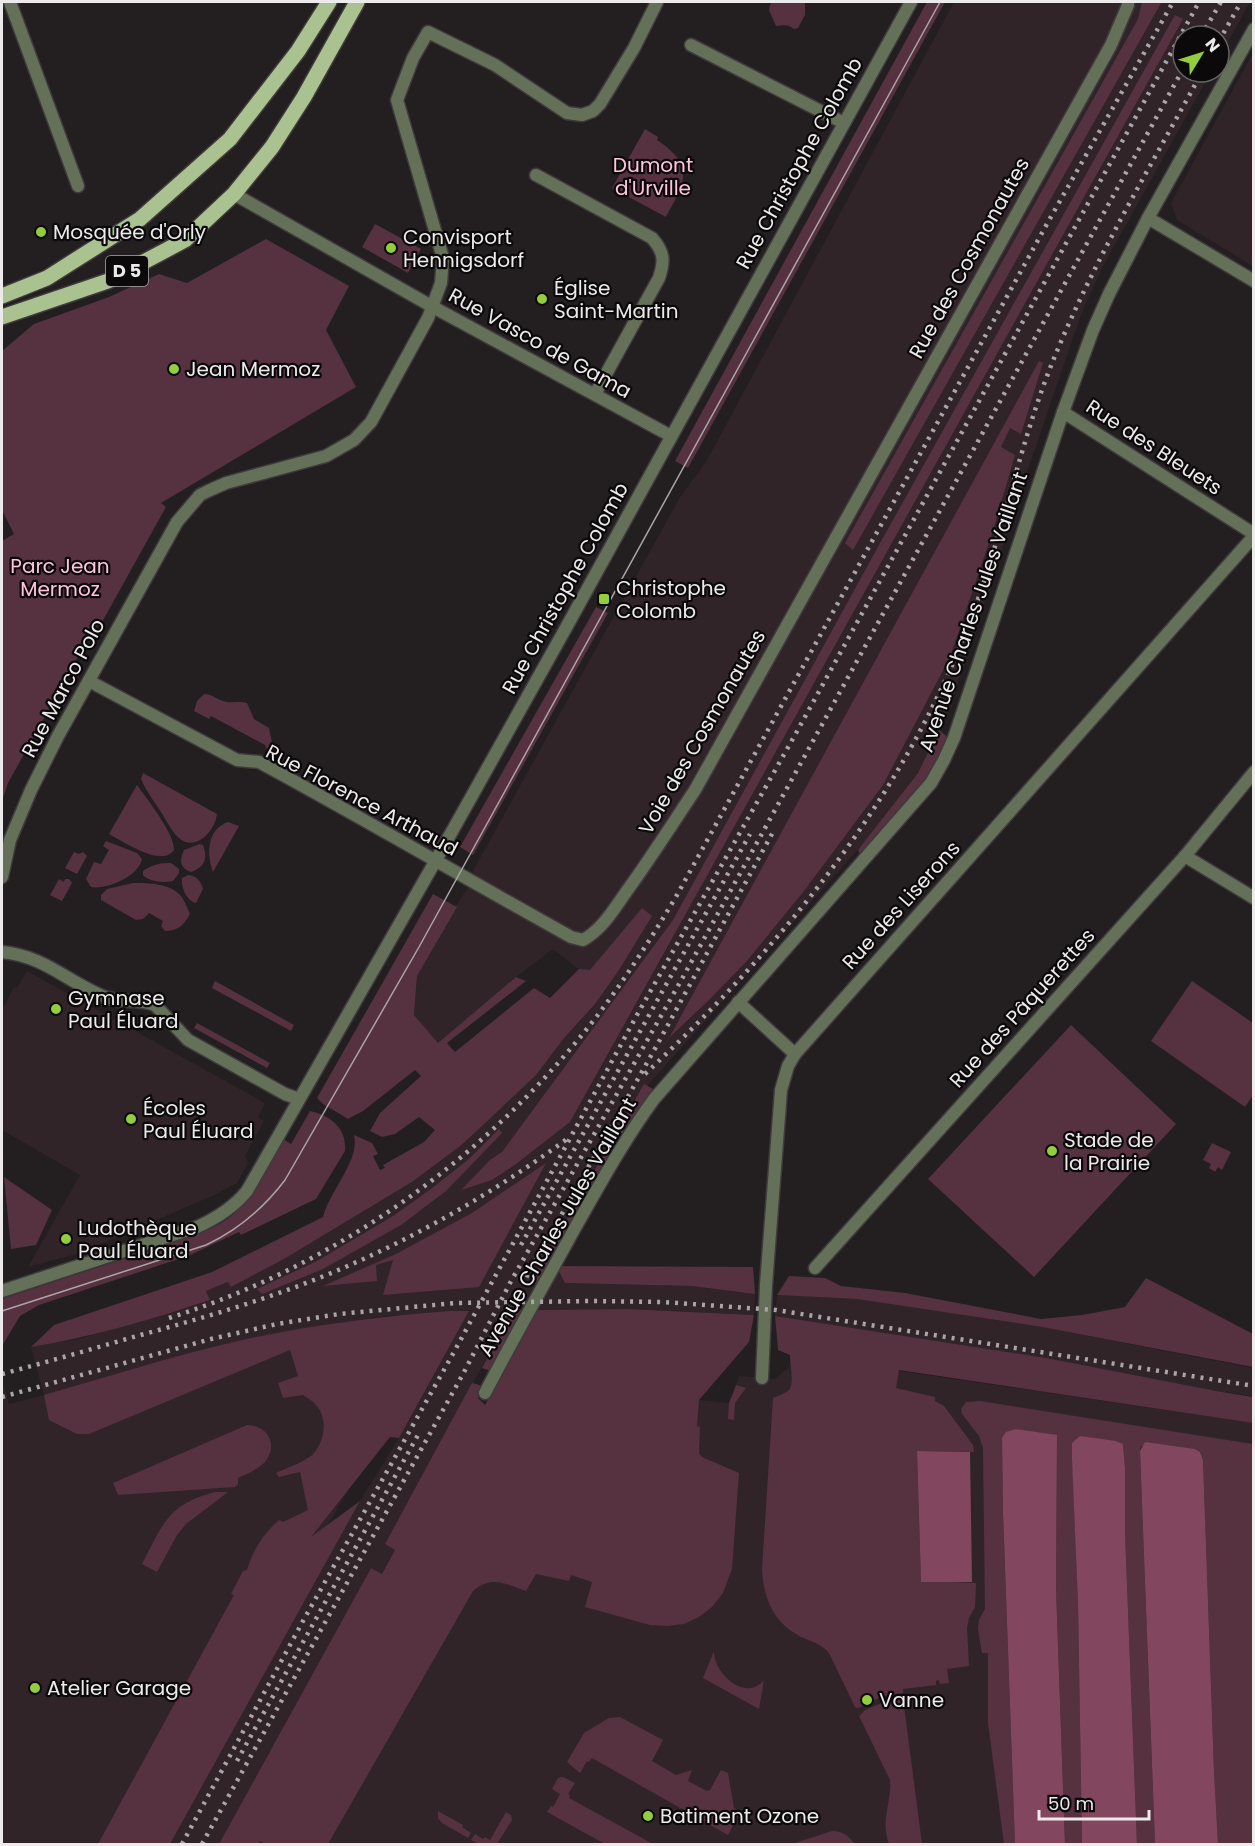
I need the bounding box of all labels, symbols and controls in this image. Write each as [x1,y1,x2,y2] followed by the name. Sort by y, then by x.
[1171,24,1231,84] north arrow
[1200,33,1225,57] text: N
[729,52,869,274] street label: Rue Christophe Colomb
[613,151,693,202] park label: Dumont d'Urville
[902,152,1036,364] street label: Rue des Cosmonautes
[53,218,206,246] place label: Mosquée d'Orly
[403,223,524,274] place label: Convisport Hennigsdorf
[34,225,48,239] marker: Mosquée d'Orly
[384,241,398,255] marker: Convisport Hennigsdorf
[106,256,148,286] road number: D 5
[554,274,678,325] place label: Église Saint-Martin
[444,281,636,405] street label: Rue Vasco de Gama
[535,292,549,306] marker: Église Saint-Martin
[186,355,320,383] place label: Jean Mermoz
[167,362,181,376] marker: Jean Mermoz
[1081,393,1227,501] street label: Rue des Bleuets
[912,468,1034,756] street label: Avenue Charles Jules Vaillant
[495,477,635,699] street label: Rue Christophe Colomb
[10,552,110,603] park label: Parc Jean Mermoz
[616,574,726,625] place label: Christophe Colomb
[597,592,611,606] marker: Christophe Colomb
[15,614,111,762] street label: Rue Marco Polo
[632,625,772,839] street label: Voie des Cosmonautes
[261,737,463,863] street label: Rue Florence Arthaud
[836,835,966,975] street label: Rue des Liserons
[943,922,1101,1094] street label: Rue des Pâquerettes
[68,984,179,1035] place label: Gymnase Paul Éluard
[49,1002,63,1016] marker: Gymnase Paul Éluard
[471,1092,643,1362] street label: Avenue Charles Jules Vaillant
[143,1094,254,1145] place label: Écoles Paul Éluard
[124,1112,138,1126] marker: Écoles Paul Éluard
[1064,1126,1154,1177] place label: Stade de la Prairie
[1045,1144,1059,1158] marker: Stade de la Prairie
[78,1214,197,1265] place label: Ludothèque Paul Éluard
[59,1232,73,1246] marker: Ludothèque Paul Éluard
[47,1674,191,1702] place label: Atelier Garage
[28,1681,42,1695] marker: Atelier Garage
[879,1686,944,1714] place label: Vanne
[860,1693,874,1707] marker: Vanne
[1039,1783,1148,1821] scale bar
[1048,1791,1094,1816] text: 50 m
[660,1802,819,1830] place label: Batiment Ozone
[641,1809,655,1823] marker: Batiment Ozone

